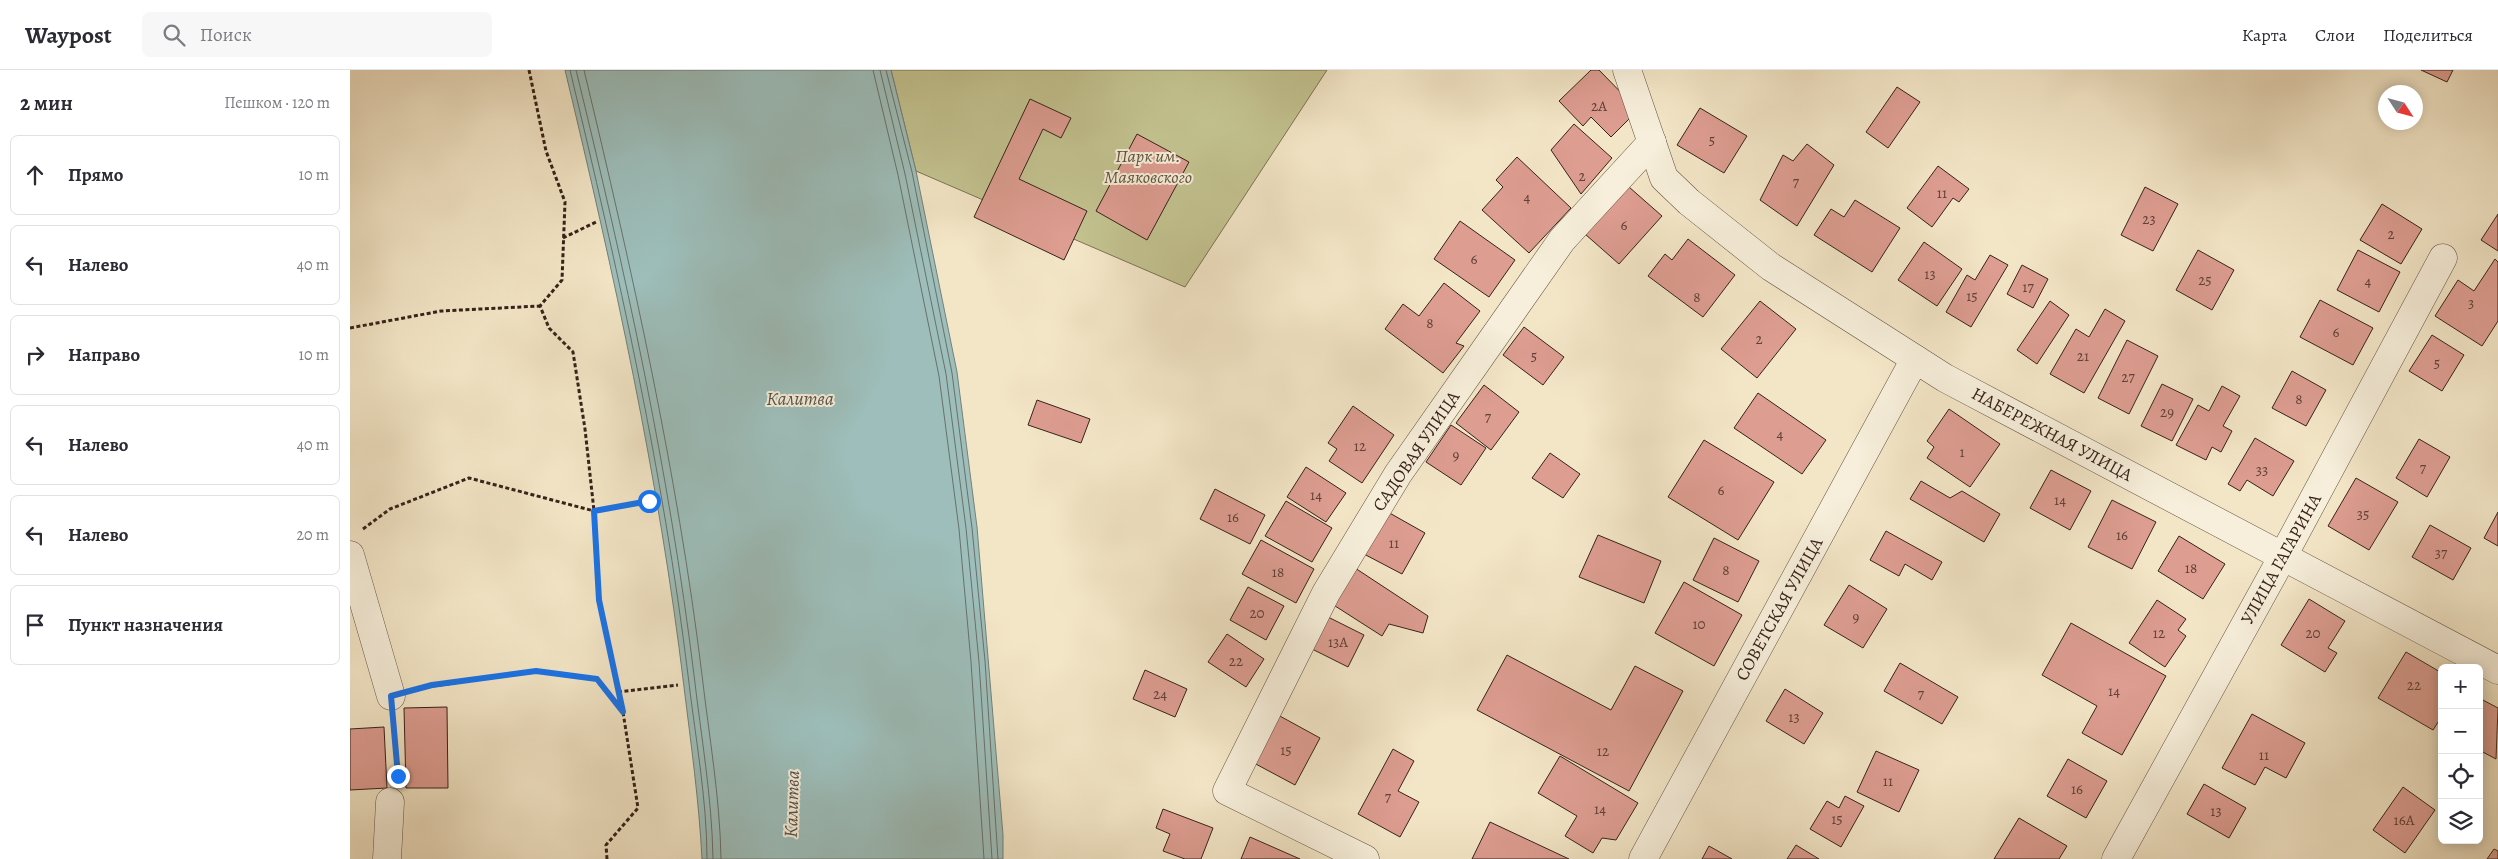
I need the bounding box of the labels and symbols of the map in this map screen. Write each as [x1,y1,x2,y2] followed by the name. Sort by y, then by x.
[2378,85,2423,130] north arrow
[1591,96,1607,116] house number: 2А
[1709,130,1715,150] house number: 5
[1104,144,1192,189] park label: Парк им. Маяковского
[1578,166,1586,186] house number: 2
[1793,172,1800,192] house number: 7
[1937,183,1947,203] house number: 11
[1524,187,1531,207] house number: 4
[2142,209,2156,229] house number: 23
[1621,215,1628,235] house number: 6
[2387,224,2395,244] house number: 2
[1471,249,1478,269] house number: 6
[1924,264,1936,284] house number: 13
[2198,270,2212,290] house number: 25
[2365,271,2372,291] house number: 4
[2022,277,2034,297] house number: 17
[1966,286,1978,306] house number: 15
[1693,287,1701,307] house number: 8
[2468,293,2474,313] house number: 3
[1426,313,1434,333] house number: 8
[2333,322,2340,342] house number: 6
[1755,329,1763,349] house number: 2
[1531,346,1537,366] house number: 5
[2077,346,2089,366] house number: 21
[2434,353,2440,373] house number: 5
[2121,367,2135,387] house number: 27
[1967,381,2137,487] street label: НАБЕРЕЖНАЯ УЛИЦА
[766,386,834,412] water label: Калитва
[1367,386,1465,516] street label: САДОВАЯ УЛИЦА
[2295,389,2303,409] house number: 8
[2160,402,2174,422] house number: 29
[1485,407,1492,427] house number: 7
[1777,424,1784,444] house number: 4
[1354,436,1366,456] house number: 12
[1959,442,1965,462] house number: 1
[1453,445,1460,465] house number: 9
[2420,458,2427,478] house number: 7
[2256,460,2268,480] house number: 33
[1718,480,1725,500] house number: 6
[1310,485,1322,505] house number: 14
[2235,489,2327,629] street label: УЛИЦА ГАГАРИНА
[638,490,661,513] route start
[2054,490,2066,510] house number: 14
[2357,504,2369,524] house number: 35
[1227,507,1239,527] house number: 16
[2116,525,2128,545] house number: 16
[1389,533,1399,553] house number: 11
[1730,533,1829,685] street label: СОВЕТСКАЯ УЛИЦА
[2435,543,2448,563] house number: 37
[2185,558,2197,578] house number: 18
[1722,560,1730,580] house number: 8
[1272,562,1284,582] house number: 18
[1249,603,1265,623] house number: 20
[1853,607,1860,627] house number: 9
[1692,614,1706,634] house number: 10
[2153,623,2165,643] house number: 12
[2305,623,2321,643] house number: 20
[1328,632,1348,652] house number: 13А
[1229,651,1243,671] house number: 22
[2407,675,2421,695] house number: 22
[2108,681,2120,701] house number: 14
[1153,684,1167,704] house number: 24
[1918,684,1925,704] house number: 7
[1788,707,1800,727] house number: 13
[1280,740,1292,760] house number: 15
[1597,741,1609,761] house number: 12
[2259,745,2269,765] house number: 11
[387,765,410,788] route end
[778,770,806,838] water label: Калитва
[1883,771,1893,791] house number: 11
[2071,779,2083,799] house number: 16
[1385,787,1392,807] house number: 7
[1594,799,1606,819] house number: 14
[2210,801,2222,821] house number: 13
[1831,809,1843,829] house number: 15
[2394,810,2415,830] house number: 16А

